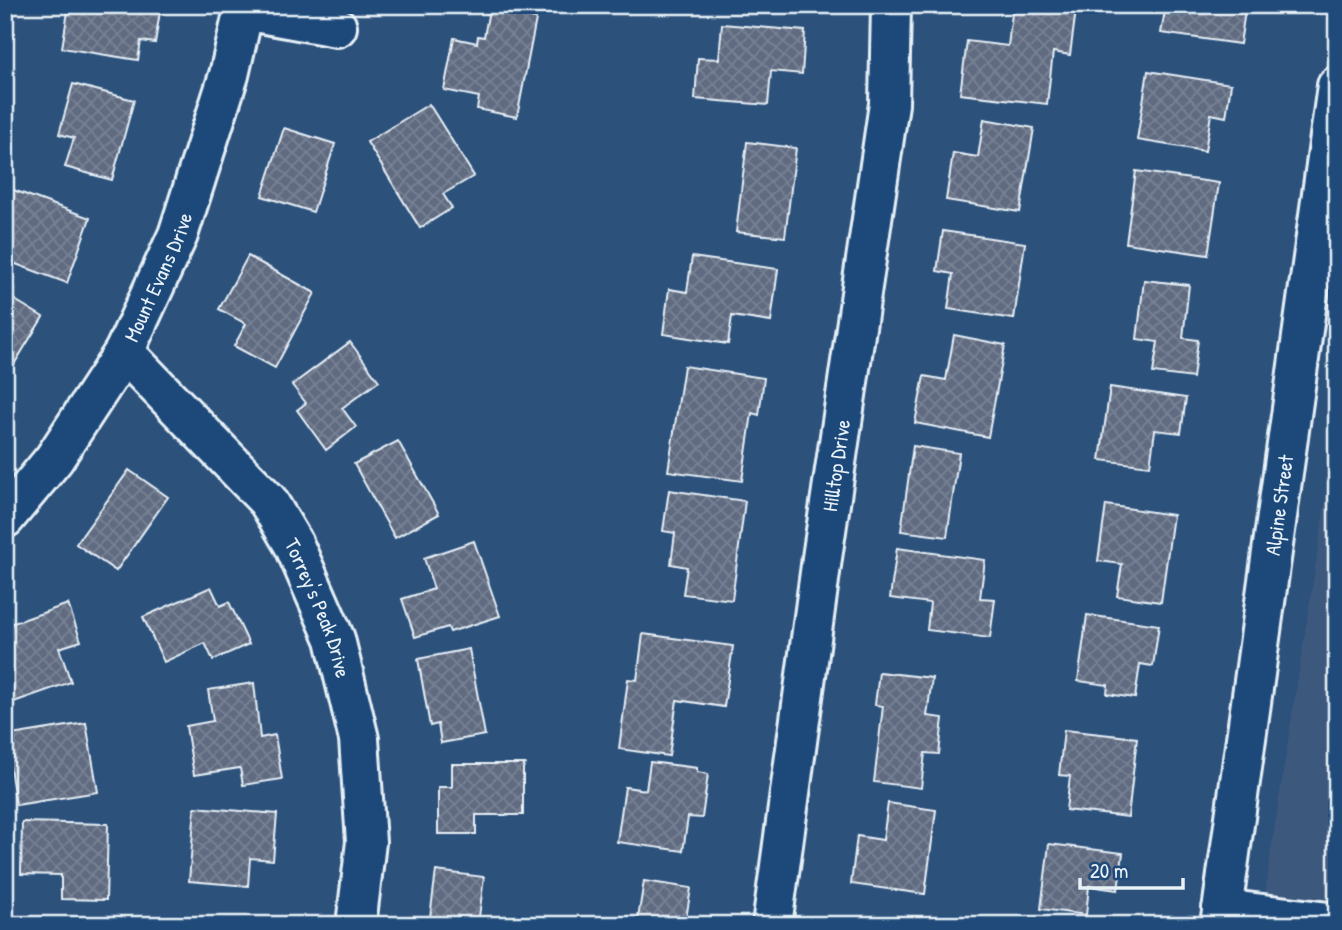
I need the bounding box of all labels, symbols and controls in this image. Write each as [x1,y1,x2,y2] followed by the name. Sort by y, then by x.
[116,209,199,346] street label: Mount Evans Drive
[815,417,857,513] street label: Hilltop Drive
[1257,452,1300,557] street label: Alpine Street
[278,532,358,680] street label: Torrey's Peak Drive
[1080,846,1183,890] scale bar
[1090,856,1128,885] text: 20 m

